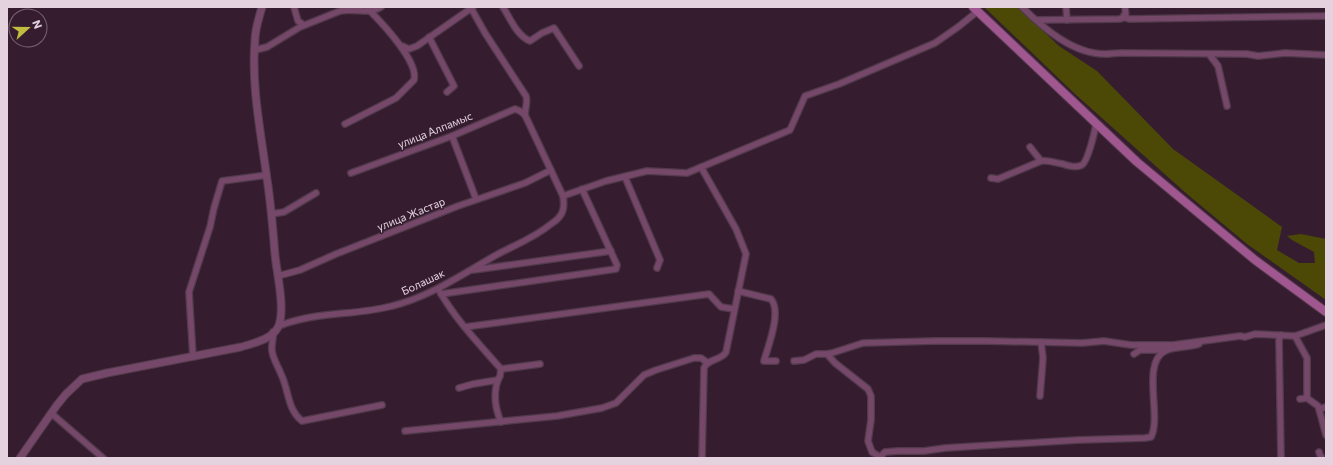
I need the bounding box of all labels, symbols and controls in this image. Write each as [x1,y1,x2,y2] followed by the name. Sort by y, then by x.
[8,8,48,48] north arrow
[30,18,45,30] text: N
[396,109,474,150] street label: улица Алпамыс
[375,194,447,233] street label: улица Жастар
[399,266,447,297] street label: Болашак

